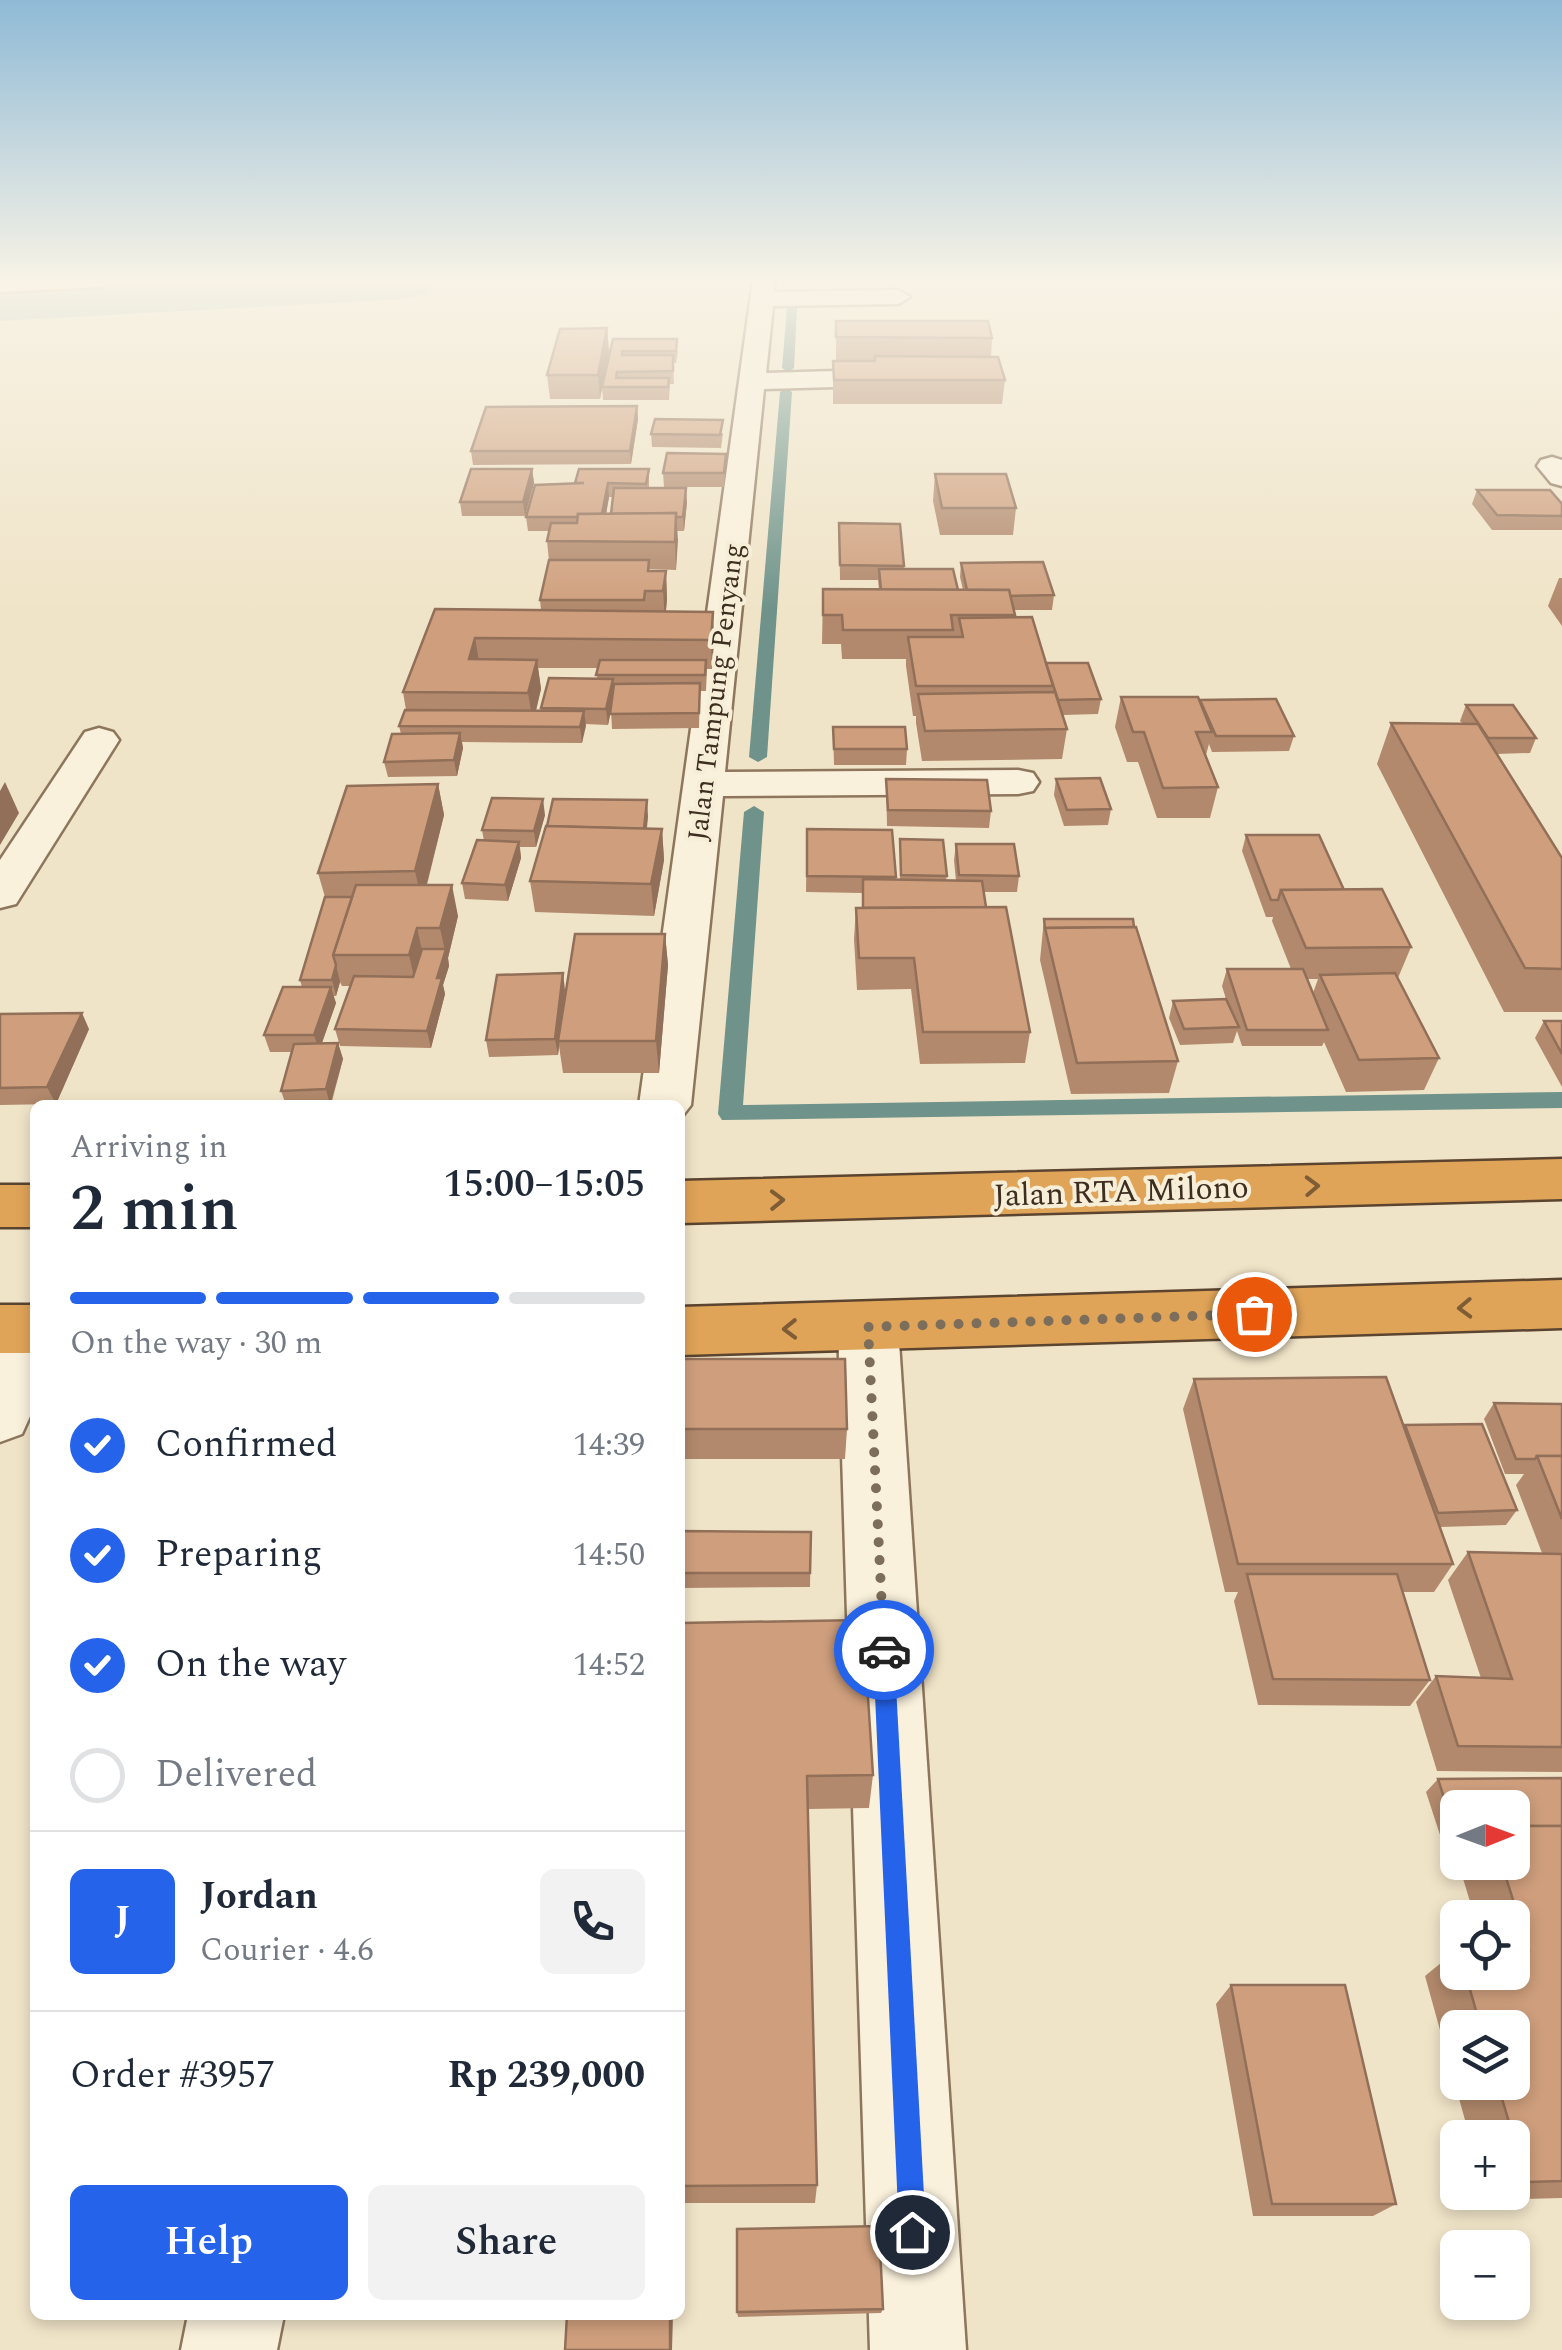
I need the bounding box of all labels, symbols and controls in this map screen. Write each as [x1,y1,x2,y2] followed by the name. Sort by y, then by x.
[676,541,756,843] street label: Jalan Tampung Penyang
[70,1123,227,1172] text: Arriving in
[443,1156,645,1214] text: 15:00–15:05
[70,1160,239,1259] text: 2 min
[993,1163,1249,1221] street label: Jalan RTA Milono
[1305,1176,1321,1197] one-way arrow
[770,1190,786,1211] one-way arrow
[1212,1272,1297,1357] pin
[1227,1287,1282,1342] icon: bag
[1456,1297,1472,1318] one-way arrow
[781,1318,797,1339] one-way arrow
[70,1319,322,1368] text: On the way · 30 m
[155,1416,337,1474] text: Confirmed
[70,1418,125,1473] icon: check
[573,1421,645,1470] text: 14:39
[155,1526,322,1584] text: Preparing
[70,1528,125,1583] icon: check
[573,1531,645,1580] text: 14:50
[834,1600,934,1700] courier
[857,1623,912,1678] icon: car
[155,1636,346,1694] text: On the way
[70,1638,125,1693] icon: check
[573,1641,645,1690] text: 14:52
[155,1746,317,1804] text: Delivered
[1440,1790,1530,1880] north arrow
[1440,1790,1530,2320] map controls
[200,1868,318,1926] text: Jordan
[540,1869,645,1974] button: phone
[114,1892,131,1950] text: J
[1440,1900,1530,1990] button: locate
[200,1926,373,1975] text: Courier · 4.6
[1440,2010,1530,2100] button: layers
[70,2047,275,2105] text: Order #3957
[447,2047,645,2105] text: Rp 239,000
[1440,2120,1530,2210] button: +
[70,2185,348,2300] button: Help
[368,2185,645,2300] button: Share
[870,2190,955,2275] pin
[885,2205,940,2260] icon: home
[1440,2230,1530,2320] button: −

